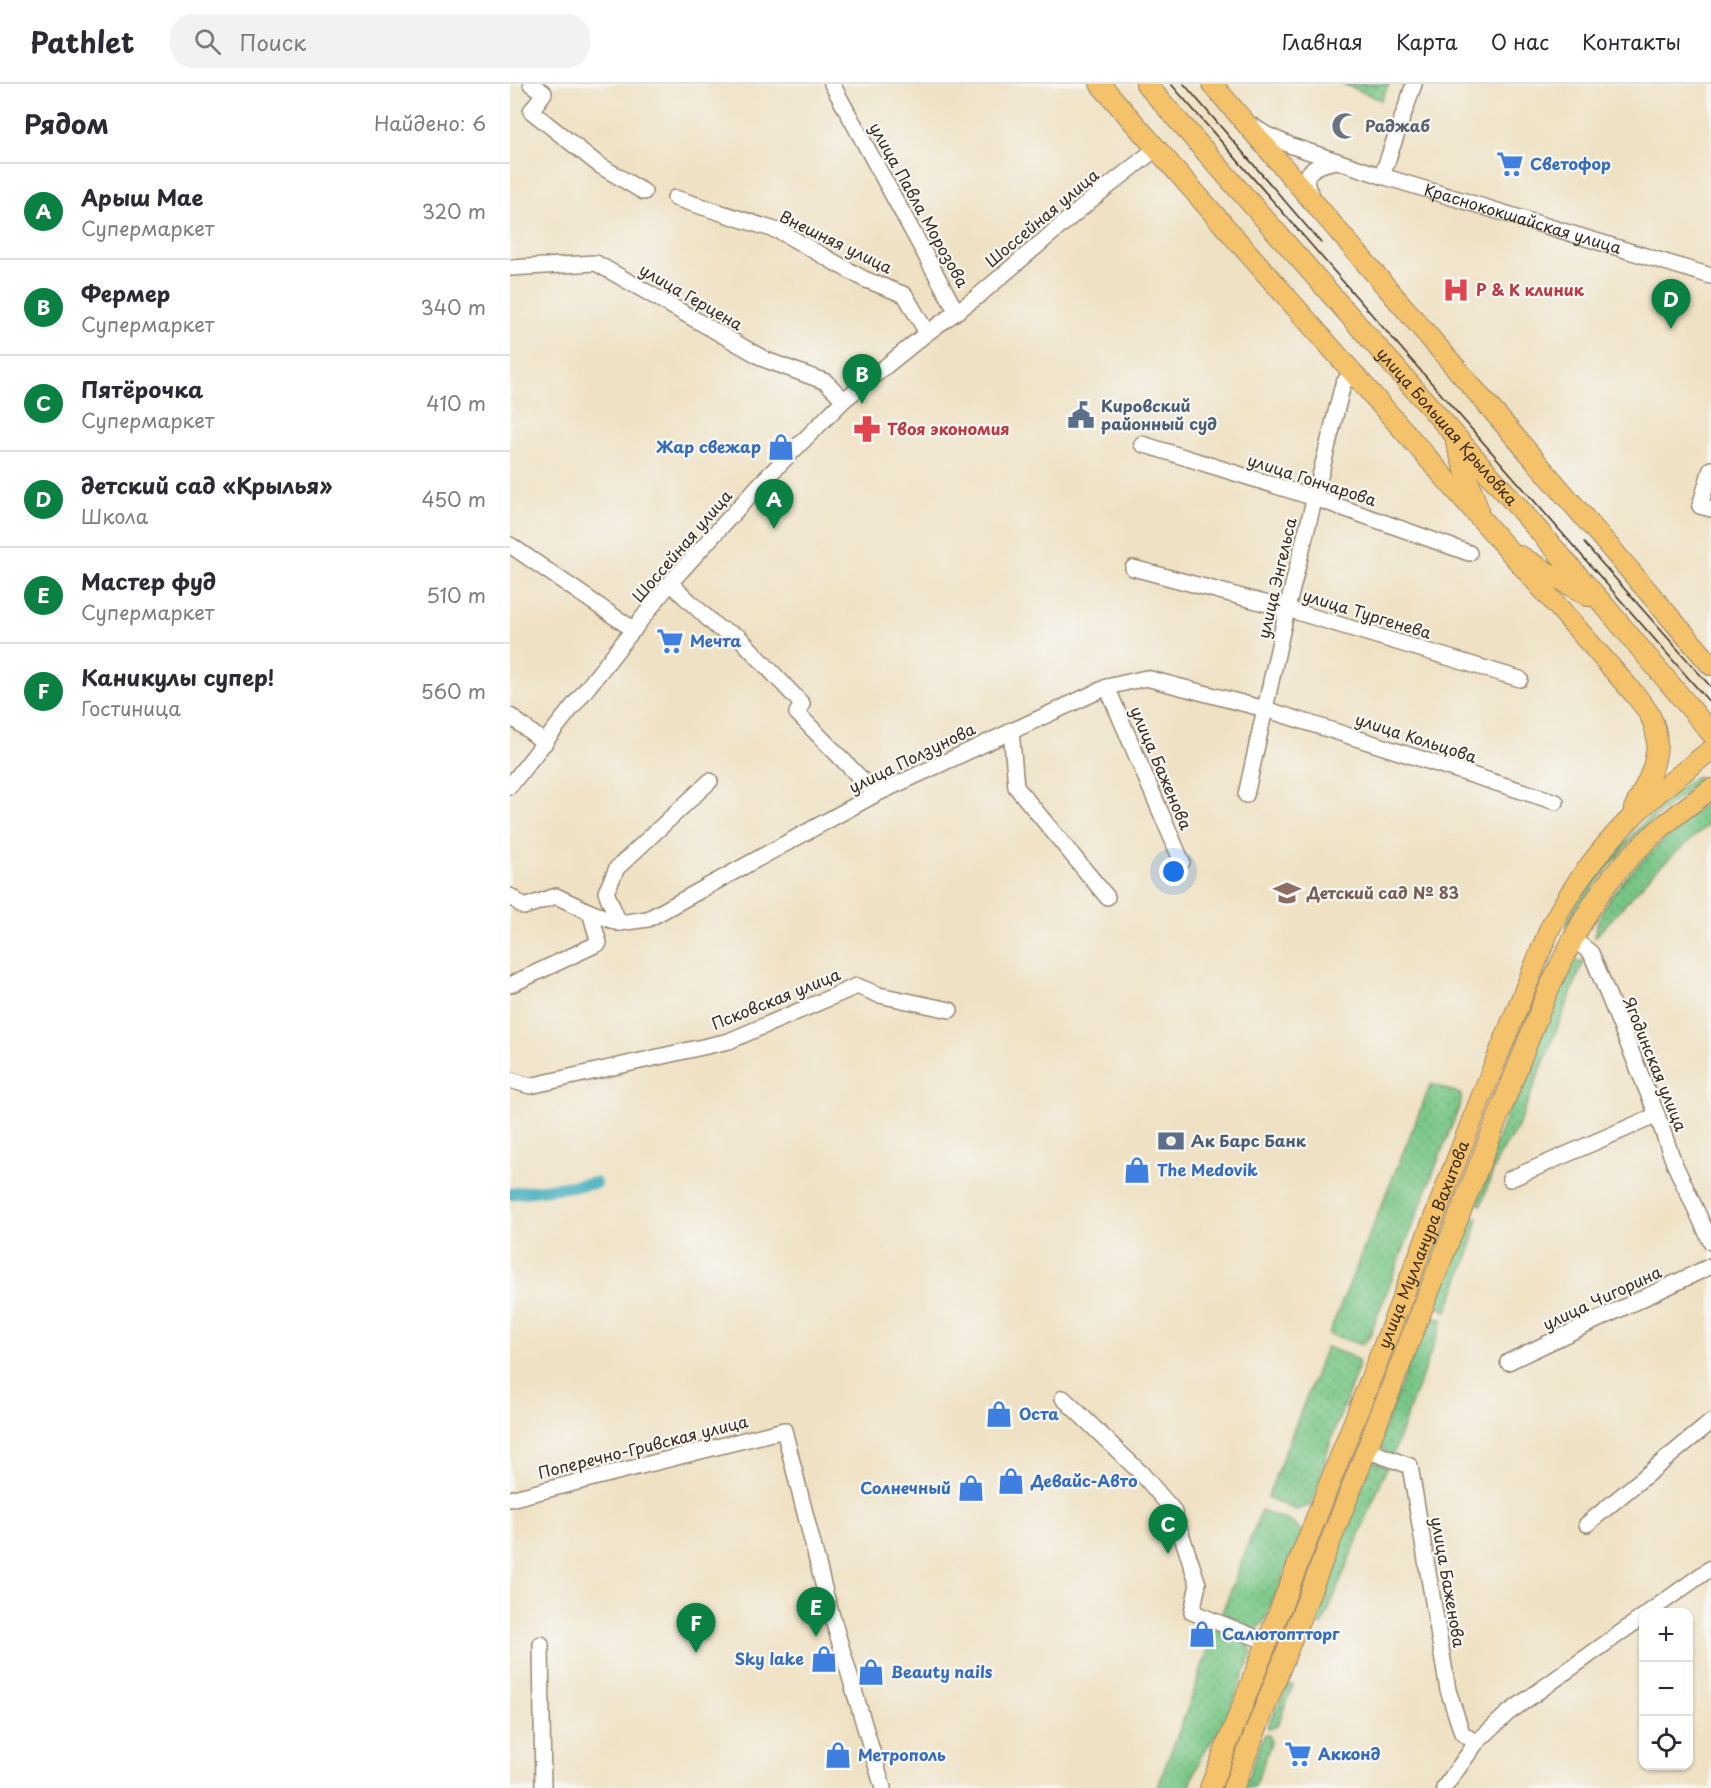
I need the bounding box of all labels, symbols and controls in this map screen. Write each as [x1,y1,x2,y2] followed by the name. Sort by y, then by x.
[170,14,590,68] search box
[30,20,134,63] text: Pathlet
[191,25,224,58] icon: search
[239,25,306,58] text: Поиск
[1282,25,1363,57] text: Главная
[1396,25,1458,57] text: Карта
[1491,25,1549,57] text: О нас
[1582,25,1681,57] text: Контакты
[24,104,109,143] text: Рядом
[374,108,486,138] text: Найдено: 6
[1330,111,1360,141] mosque icon: Раджаб
[1365,113,1430,137] place label: Раджаб
[864,118,975,292] street label: улица Павла Морозова
[1495,149,1525,179] supermarket icon: Светофор
[1530,151,1611,175] place label: Светофор
[979,162,1103,272] street label: Шоссейная улица
[1422,177,1625,259] street label: Краснококшайская улица
[81,180,204,213] text: Арыш Мае
[36,196,51,226] text: A
[422,196,486,226] text: 320 m
[776,203,897,279] street label: Внешняя улица
[81,213,214,243] text: Супермаркет
[635,257,748,335] street label: улица Герцена
[1441,275,1471,305] hospital icon: Р & К клиник
[81,276,170,309] text: Фермер
[1476,277,1585,301] place label: Р & К клиник
[1652,280,1690,329] pin: D
[37,292,50,322] text: B
[421,292,486,322] text: 340 m
[81,309,214,339] text: Супермаркет
[1372,341,1524,510] street label: улица Большая Крыловка
[842,354,882,404] pin: B
[81,372,203,405] text: Пятёрочка
[36,388,51,418] text: C
[426,388,486,418] text: 410 m
[1101,393,1217,435] place label: Кировский районный суд
[1066,400,1096,430] public building icon: Кировский районный суд
[81,405,214,435] text: Супермаркет
[852,414,882,444] pharmacy icon: Твоя экономия
[887,416,1010,440] place label: Твоя экономия
[766,432,796,462] shop icon: Жар свежар
[656,434,761,458] place label: Жар свежар
[1245,447,1380,511] street label: улица Гончарова
[81,468,332,501] text: детский сад «Крылья»
[754,480,794,529] pin: A
[36,484,51,514] text: D
[421,484,486,514] text: 450 m
[626,484,737,607] street label: Шоссейная улица
[81,501,148,531] text: Школа
[1250,515,1302,641] street label: улица Энгельса
[81,564,216,597] text: Мастер фуд
[37,580,50,610] text: E
[426,580,486,610] text: 510 m
[1300,582,1435,644] street label: улица Тургенева
[81,597,214,627] text: Супермаркет
[655,626,685,656] supermarket icon: Мечта
[690,628,741,652] place label: Мечта
[81,660,274,693] text: Каникулы супер!
[38,676,49,706] text: F
[421,676,486,706] text: 560 m
[81,693,181,723] text: Гостиница
[1125,702,1199,833] street label: улица Баженова
[1353,706,1480,768] street label: улица Кольцова
[844,716,979,798] street label: улица Ползунова
[1159,857,1188,886] your location
[1272,878,1302,908] school or university icon: Детский сад № 83
[1306,880,1459,904] place label: Детский сад № 83
[708,961,844,1035] street label: Псковская улица
[1618,993,1694,1134] street label: Ягодинская улица
[1156,1126,1186,1156] bank icon: Ак Барс Банк
[1191,1128,1307,1152] place label: Ак Барс Банк
[1371,1136,1474,1352] street label: улица Мулланура Вахитова
[1122,1155,1152,1185] shop icon: The Medovik
[1157,1157,1258,1181] place label: The Medovik
[1538,1259,1665,1335] street label: улица Чигорина
[984,1399,1014,1429] shop icon: Оста
[1019,1401,1059,1425] place label: Оста
[535,1408,750,1484] street label: Поперечно-Гривская улица
[996,1466,1026,1496] shop icon: Девайс-Авто
[1030,1468,1138,1492] place label: Девайс-Авто
[956,1473,986,1503] shop icon: Солнечный
[860,1475,951,1499] place label: Солнечный
[1148,1504,1188,1554] pin: C
[1426,1515,1472,1649] street label: улица Баженова
[796,1588,836,1637] pin: E
[676,1604,716,1653] pin: F
[1639,1608,1693,1770] map controls
[1639,1608,1693,1662] button: +
[1187,1619,1217,1649] shop icon: Салютоптторг
[1222,1621,1340,1645] place label: Салютоптторг
[809,1644,839,1674] shop icon: Sky lake
[735,1646,804,1670] place label: Sky lake
[856,1657,886,1687] shop icon: Beauty nails
[891,1659,993,1683] place label: Beauty nails
[1639,1662,1693,1716] button: −
[1639,1716,1693,1770] button: locate
[1283,1739,1313,1769] supermarket icon: Акконд
[823,1740,853,1770] shop icon: Метрополь
[1318,1741,1381,1765] place label: Акконд
[858,1742,946,1766] place label: Метрополь

